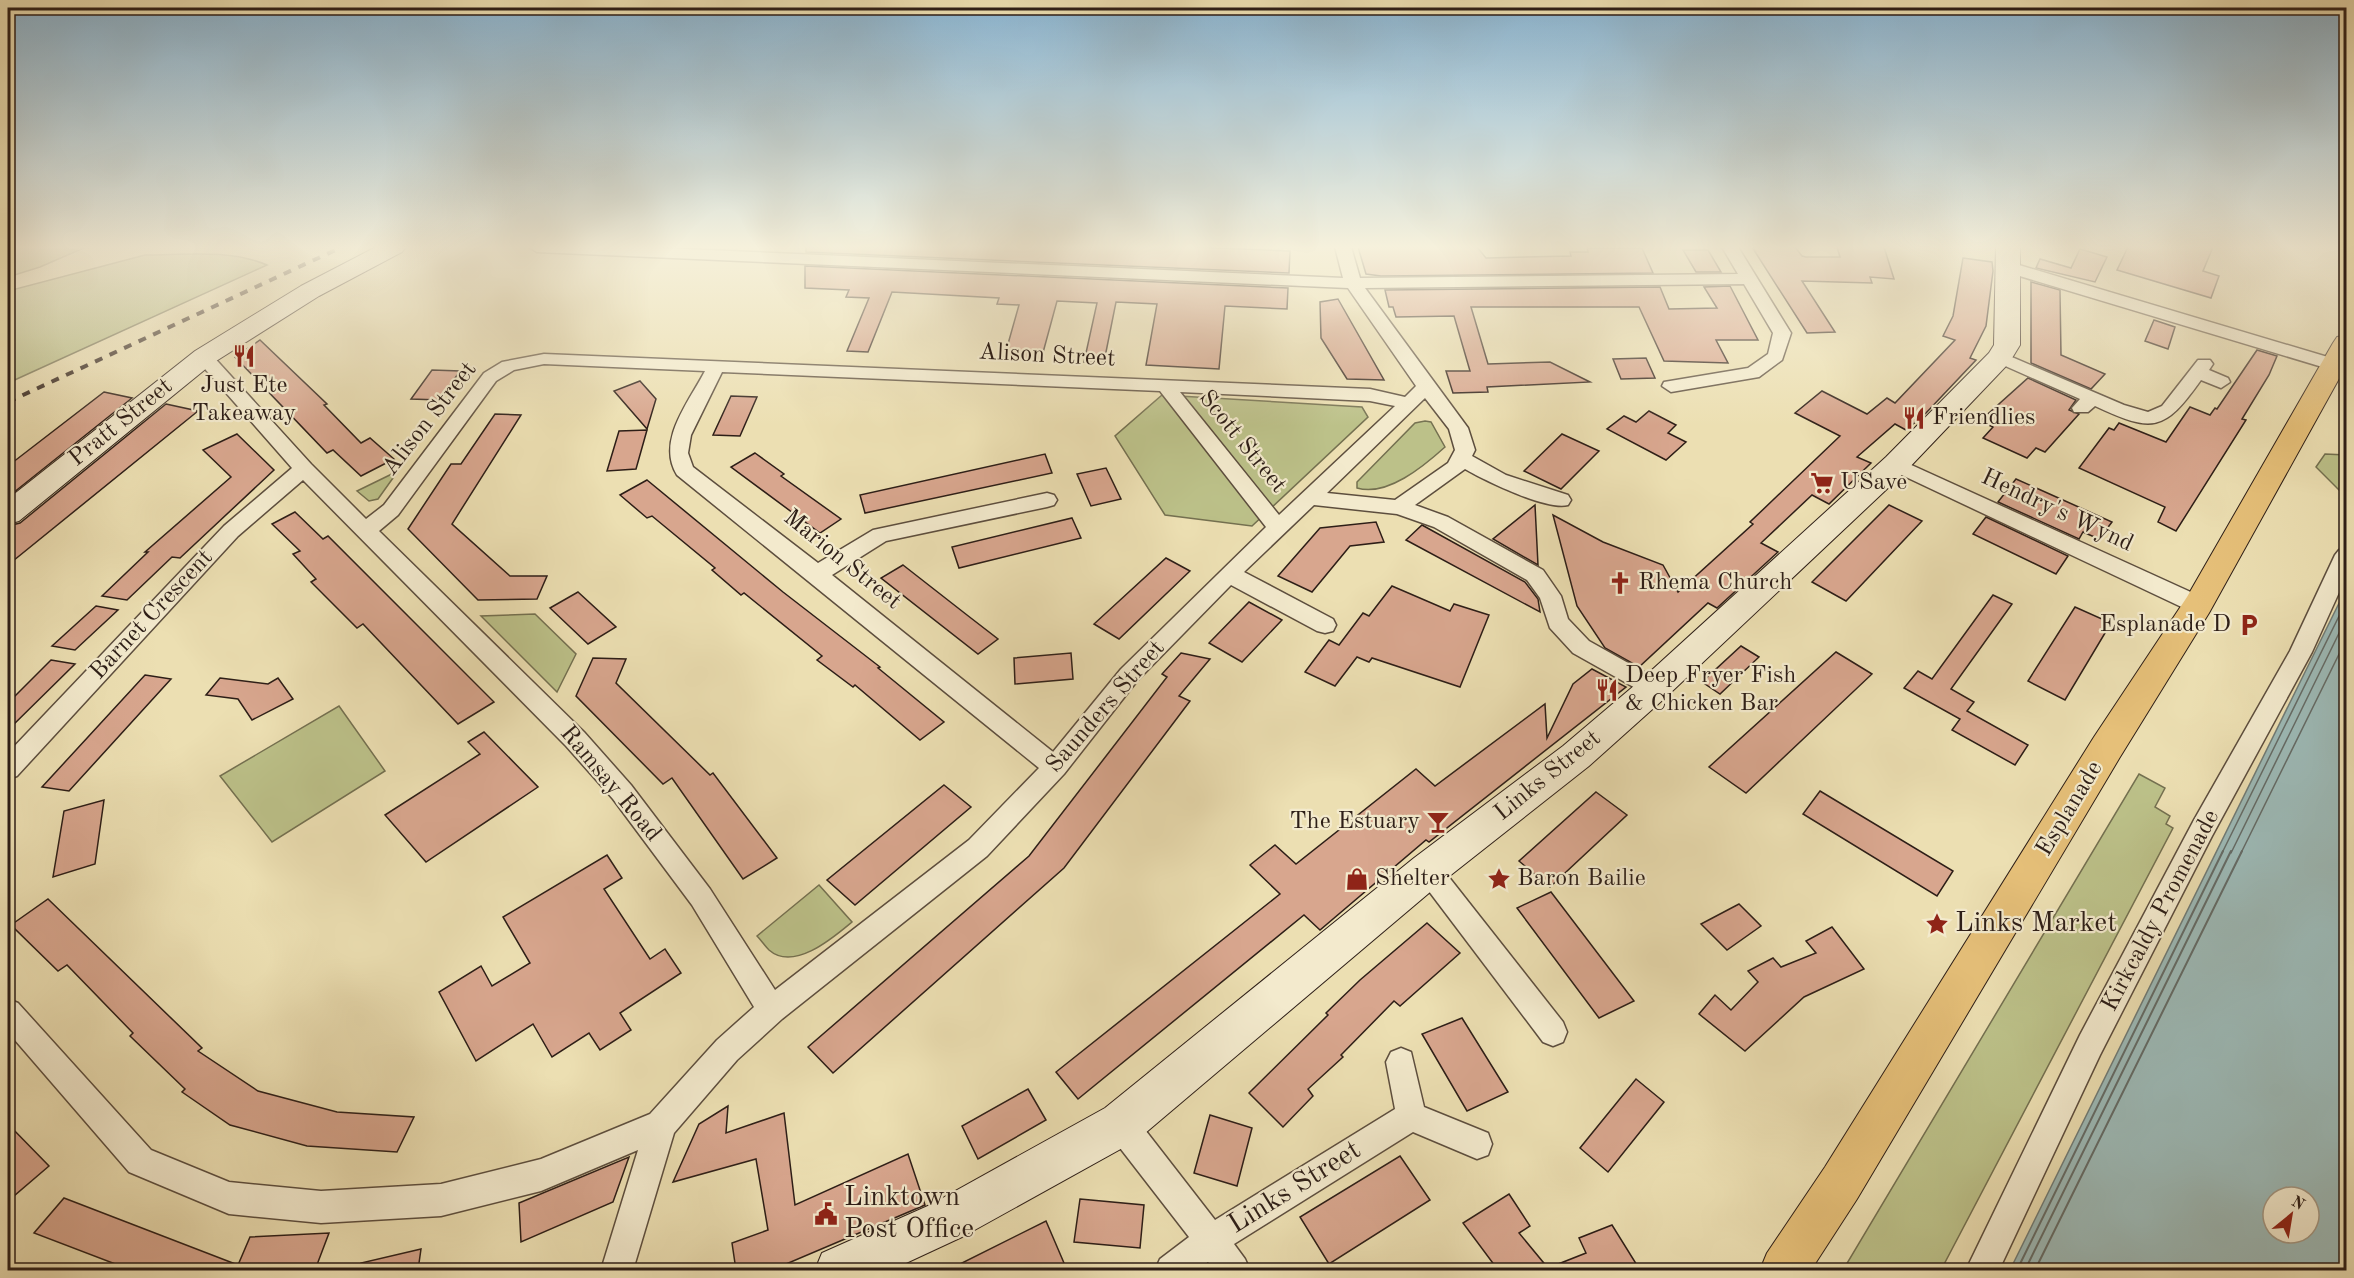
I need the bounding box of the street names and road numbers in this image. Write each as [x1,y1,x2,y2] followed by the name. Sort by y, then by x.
[978,340,1116,372] street label: Alison Street
[378,358,482,480] street label: Alison Street
[65,374,177,472] street label: Pratt Street
[1194,386,1290,498] street label: Scott Street
[1977,465,2137,557] street label: Hendry's Wynd
[779,506,905,614] street label: Marion Street
[86,546,218,684] street label: Barnet Crescent
[1042,636,1170,778] street label: Saunders Street
[555,722,665,846] street label: Ramsay Road
[1490,726,1606,826] street label: Links Street
[2032,757,2108,861] street label: Esplanade
[2098,806,2224,1016] street label: Kirkcaldy Promenade
[1224,1136,1366,1240] street label: Links Street

